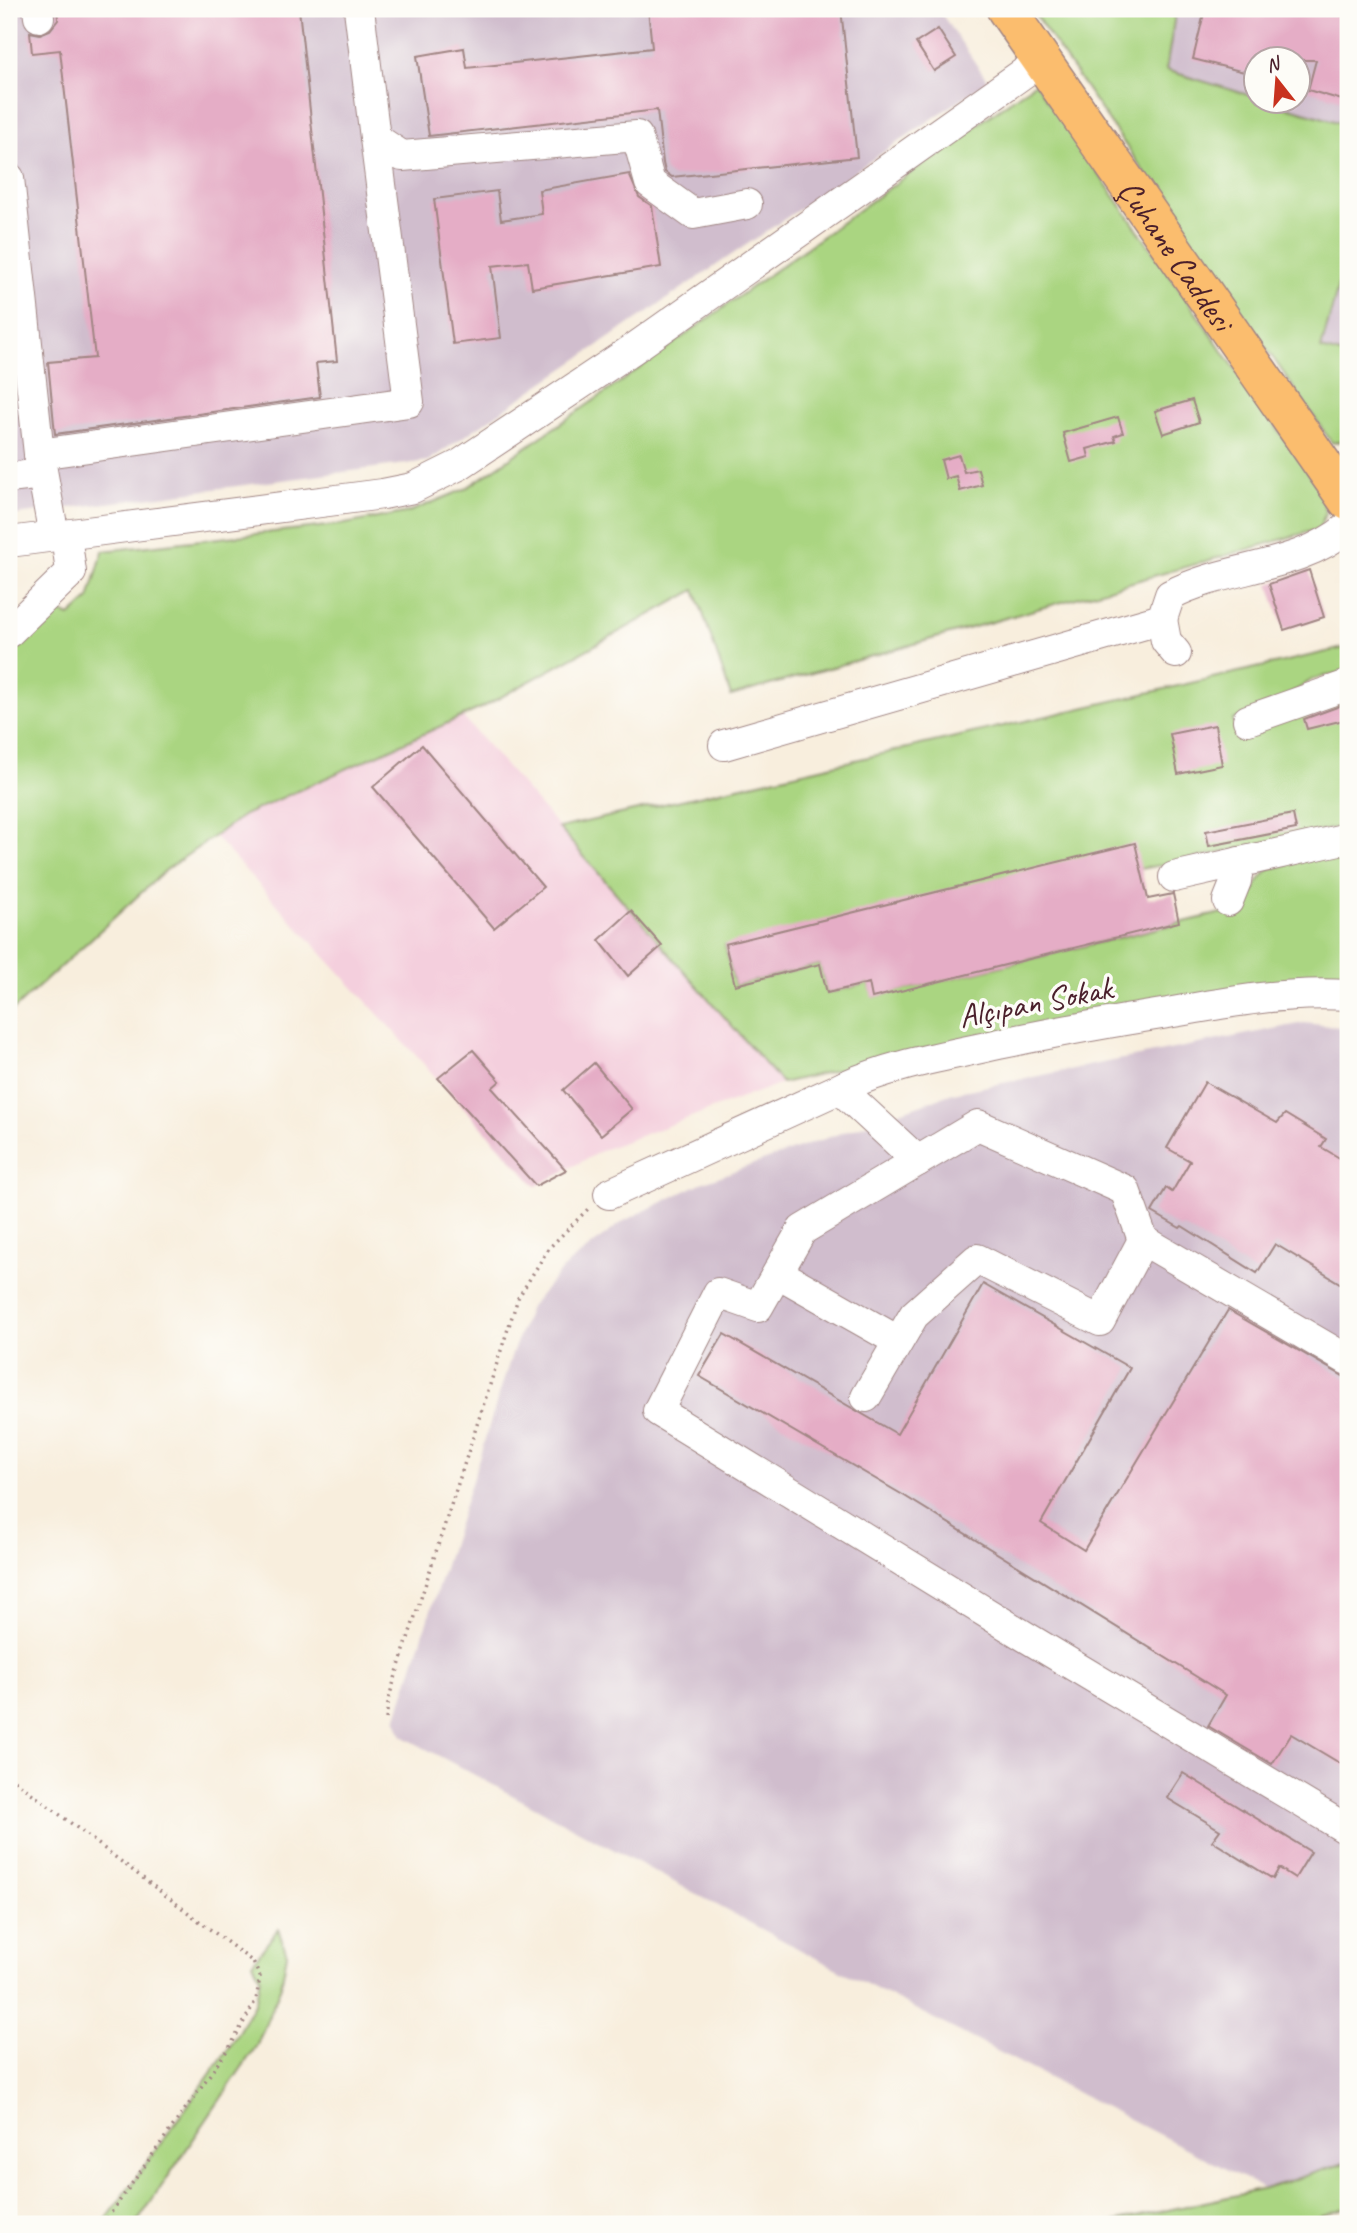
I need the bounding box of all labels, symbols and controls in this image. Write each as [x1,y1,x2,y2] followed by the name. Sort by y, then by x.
[1242,46,1312,116] north arrow
[1263,51,1285,78] text: N
[1109,171,1245,342] street label: Çuhane Caddesi
[955,966,1118,1037] street label: Alçıpan Sokak

